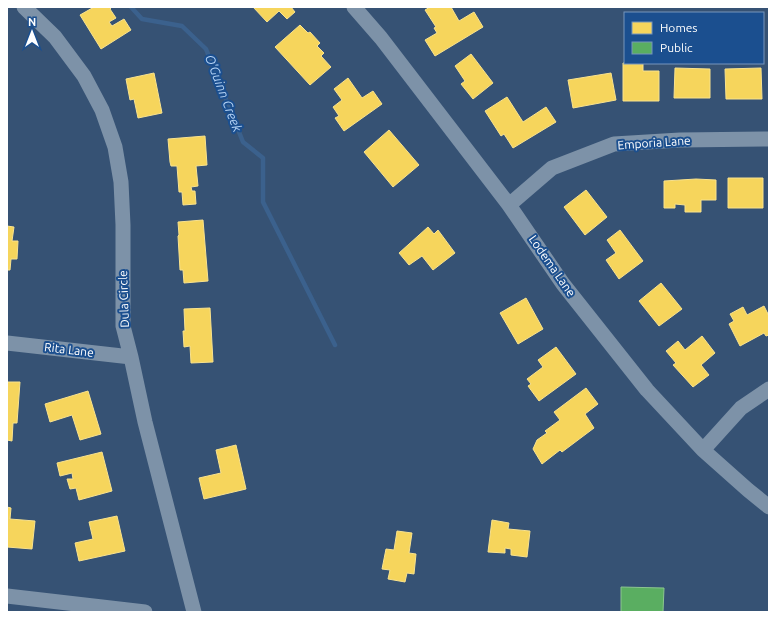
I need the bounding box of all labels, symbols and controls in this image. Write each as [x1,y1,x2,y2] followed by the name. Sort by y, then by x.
[12,12,52,52] north arrow
[624,12,764,64] legend
[28,16,36,28] text: N
[660,21,698,34] text: Homes
[660,41,693,54] text: Public
[203,52,245,134] water label: O'Guinn Creek
[617,133,691,152] street label: Emporia Lane
[526,233,578,299] street label: Lodema Lane
[116,270,131,328] street label: Dula Circle
[44,340,95,359] street label: Rita Lane

